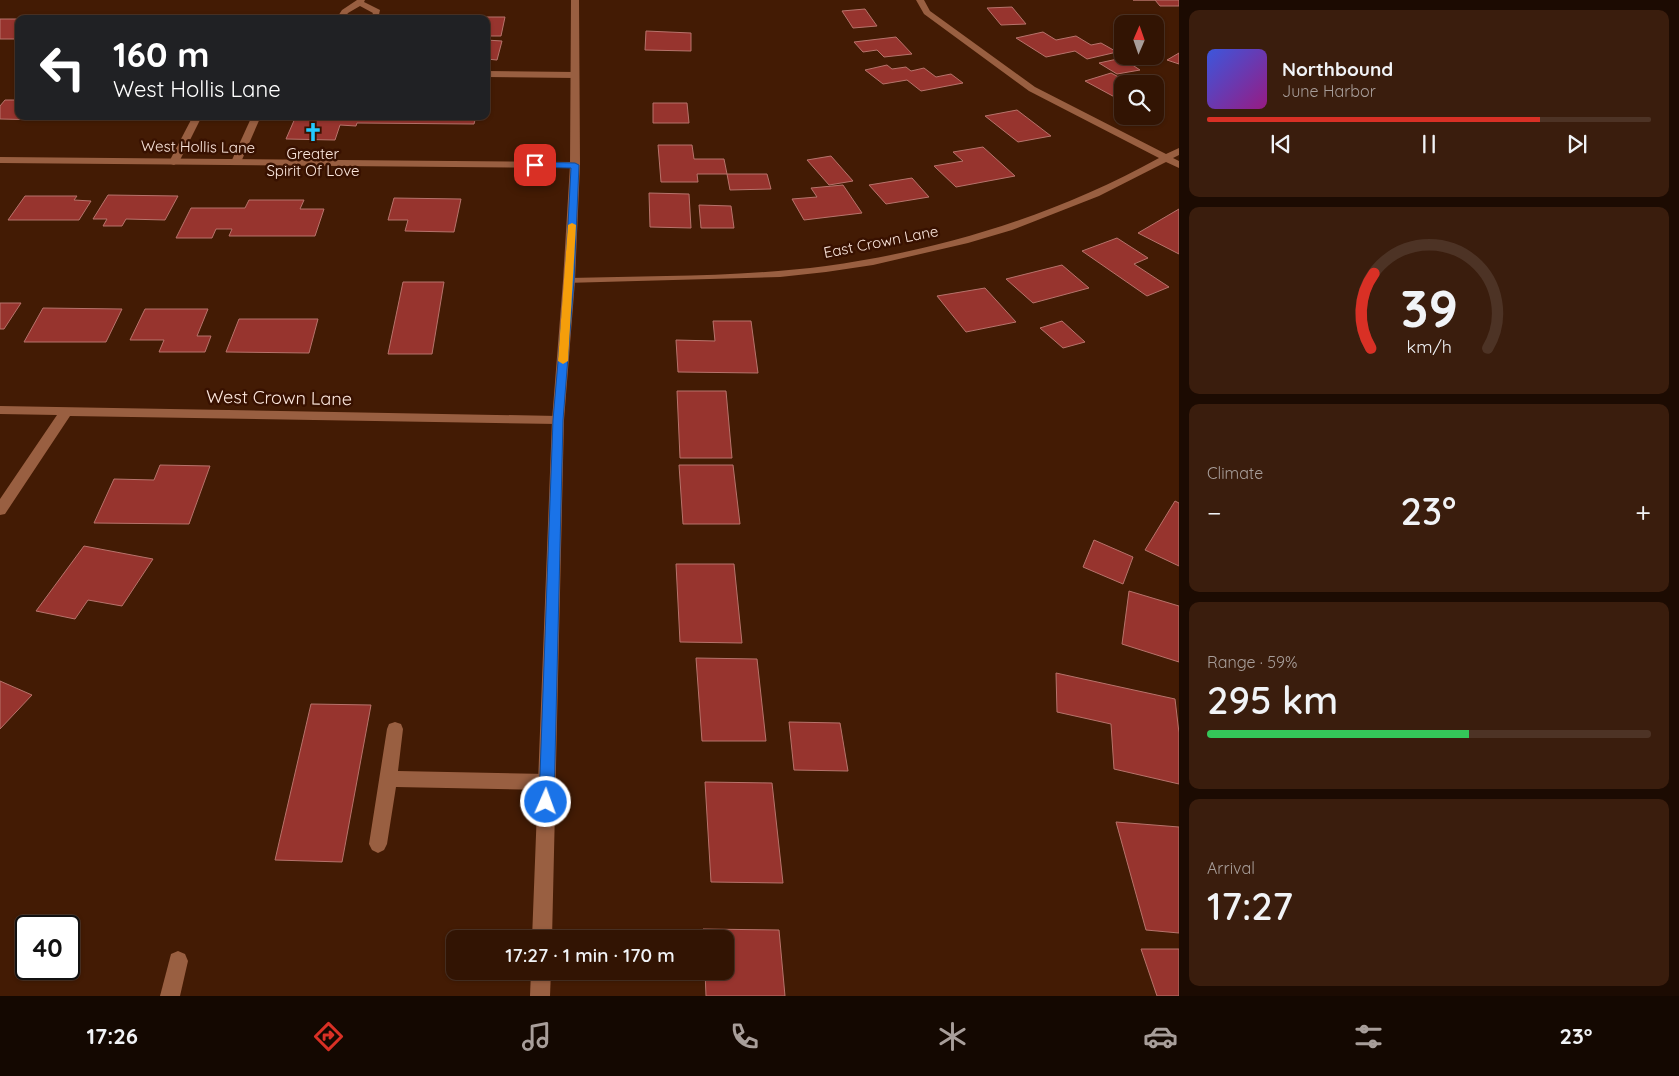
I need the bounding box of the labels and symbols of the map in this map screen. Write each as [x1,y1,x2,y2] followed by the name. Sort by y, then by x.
[1114,15,1164,65] north arrow
[302,121,324,143] church icon: Greater Spirit Of Love
[141,136,255,157] street label: West Hollis Lane
[266,144,360,180] place label: Greater Spirit Of Love
[514,144,556,186] pin
[822,221,940,262] street label: East Crown Lane
[206,385,352,410] street label: West Crown Lane
[519,775,571,827] position arrow
[15,915,80,980] speed limit sign: 40

